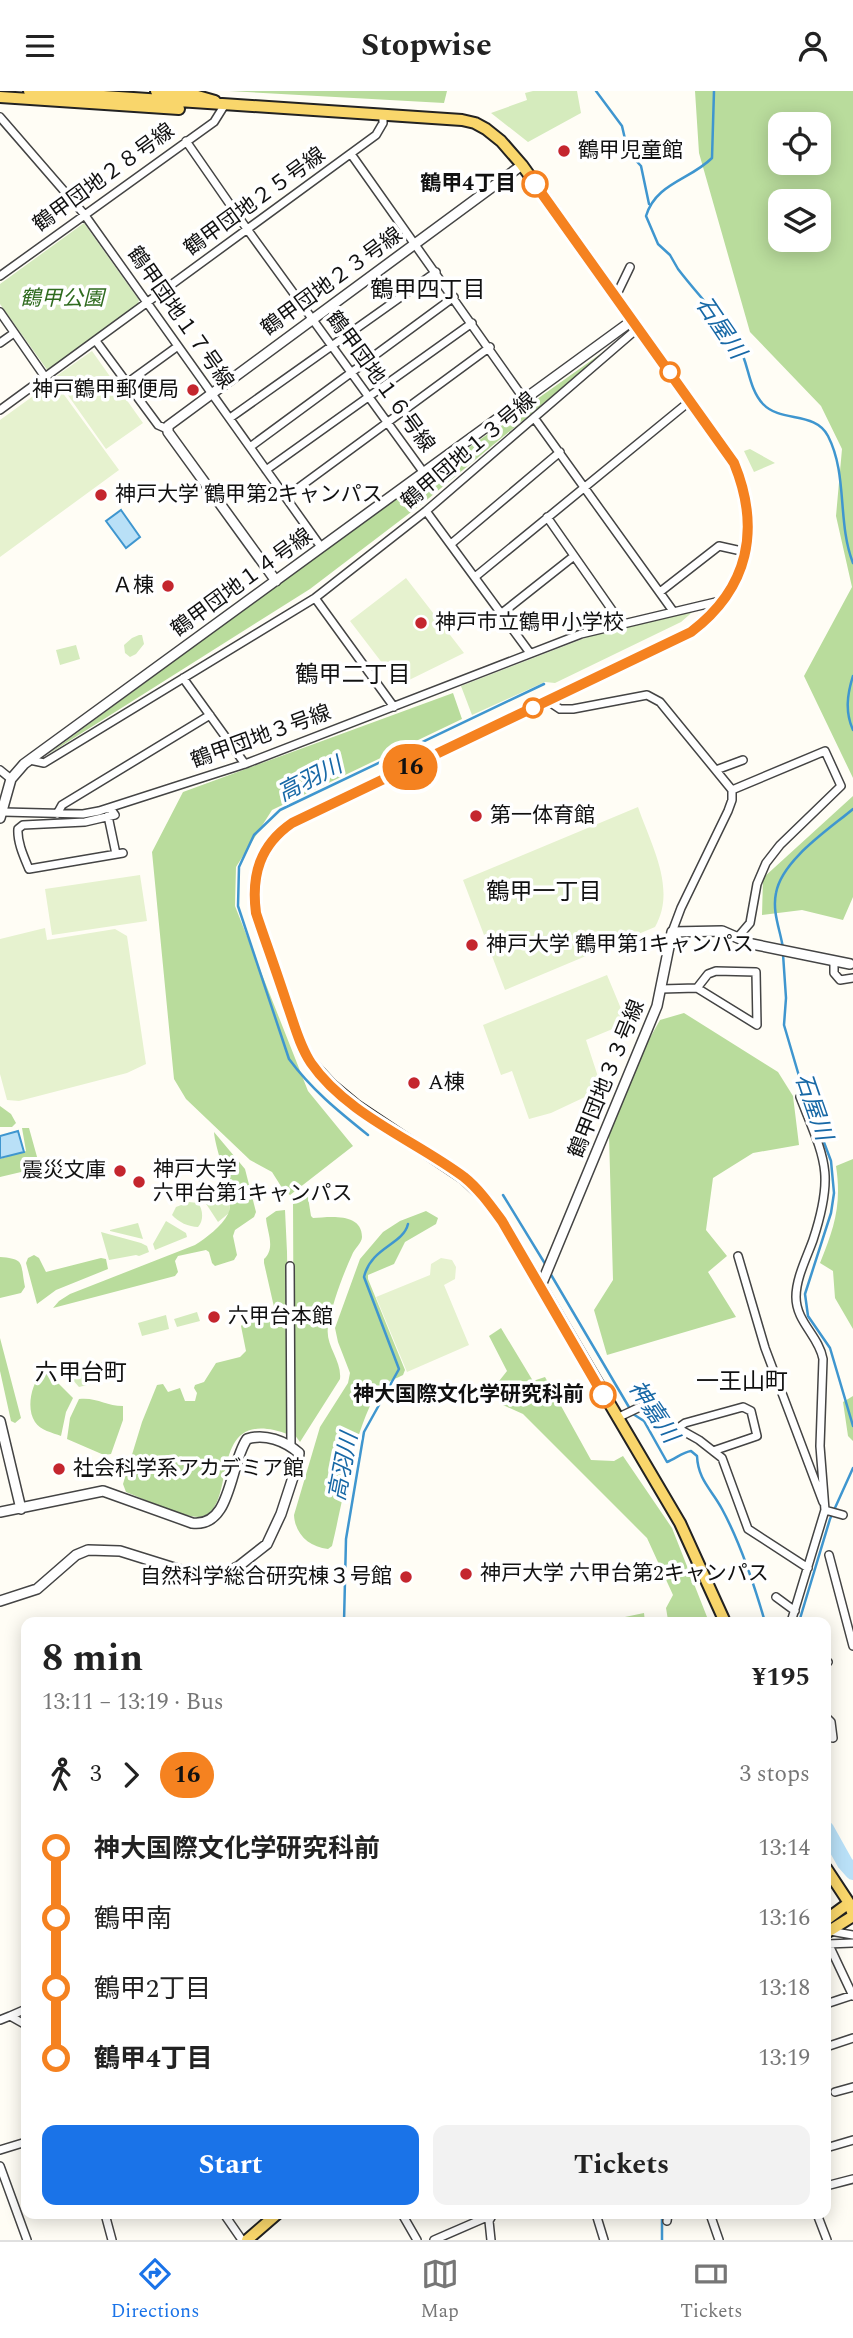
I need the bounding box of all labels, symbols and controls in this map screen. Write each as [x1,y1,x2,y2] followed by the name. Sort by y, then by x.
[361,21,492,70] text: Stopwise
[21,27,59,65] icon: menu
[794,27,832,65] icon: person
[768,112,831,252] map controls
[768,112,831,175] button: locate
[27,116,181,240] street label: 鶴甲団地２８号線
[578,135,683,167] place label: 鶴甲児童館
[178,140,332,264] street label: 鶴甲団地２５号線
[556,143,572,159] marker: 鶴甲児童館
[420,168,516,200] place label: 鶴甲4丁目
[522,171,548,197] marker: 鶴甲4丁目
[768,189,831,252] button: layers
[255,220,409,344] street label: 鶴甲団地２３号線
[119,240,241,396] street label: 鶴甲団地１７号線
[371,273,486,308] district label: 鶴甲四丁目
[20,283,107,315] park label: 鶴甲公園
[686,290,755,369] water label: 石屋川
[318,305,442,459] street label: 鶴甲団地１６号線
[660,362,680,382] unlabelled marker
[32,374,179,406] place label: 神戸鶴甲郵便局
[185,382,201,398] marker: 神戸鶴甲郵便局
[394,385,544,517] street label: 鶴甲団地１３号線
[115,479,383,511] place label: 神戸大学 鶴甲第2キャンパス
[93,487,109,503] marker: 神戸大学 鶴甲第2キャンパス
[165,521,319,645] street label: 鶴甲団地１４号線
[112,570,154,602] place label: Ａ棟
[160,578,176,594] marker: Ａ棟
[435,607,624,639] place label: 神戸市立鶴甲小学校
[413,615,429,631] marker: 神戸市立鶴甲小学校
[296,658,411,693] district label: 鶴甲二丁目
[186,697,336,777] street label: 鶴甲団地３号線
[523,698,543,718] unlabelled marker
[378,744,442,790] line badge: 16
[271,747,351,811] water label: 高羽川
[397,749,423,785] text: 16
[490,800,595,832] place label: 第一体育館
[468,808,484,824] marker: 第一体育館
[487,875,602,910] district label: 鶴甲一丁目
[486,929,754,961] place label: 神戸大学 鶴甲第1キャンパス
[464,937,480,953] marker: 神戸大学 鶴甲第1キャンパス
[561,995,653,1163] street label: 鶴甲団地３３号線
[428,1067,465,1099] place label: A棟
[785,1069,842,1148] water label: 石屋川
[406,1075,422,1091] marker: A棟
[153,1154,353,1210] place label: 神戸大学 六甲台第1キャンパス
[22,1155,106,1187] place label: 震災文庫
[112,1163,128,1179] marker: 震災文庫
[131,1174,147,1190] marker: 神戸大学 六甲台第1キャンパス
[228,1301,333,1333] place label: 六甲台本館
[206,1309,222,1325] marker: 六甲台本館
[35,1356,127,1391] district label: 六甲台町
[696,1365,788,1400] district label: 一王山町
[619,1374,688,1453] water label: 神嘉川
[353,1379,584,1411] place label: 神大国際文化学研究科前
[590,1382,616,1408] marker: 神大国際文化学研究科前
[320,1427,368,1504] water label: 高羽川
[73,1453,304,1485] place label: 社会科学系アカデミア館
[51,1461,67,1477] marker: 社会科学系アカデミア館
[480,1558,769,1590] place label: 神戸大学 六甲台第2キャンパス
[140,1561,392,1593] place label: 自然科学総合研究棟３号館
[458,1566,474,1582] marker: 神戸大学 六甲台第2キャンパス
[398,1569,414,1585] marker: 自然科学総合研究棟３号館
[42,1630,143,1688] text: 8 min
[752,1657,810,1697] text: ¥195
[42,1685,224,1720] text: 13:11 – 13:19 · Bus
[42,1756,80,1794] icon: walk
[112,1756,150,1794] icon: forward
[90,1757,102,1792] text: 3
[174,1757,200,1793] text: 16
[740,1757,810,1792] text: 3 stops
[94,1829,380,1869] text: 神大国際文化学研究科前
[758,1831,810,1866] text: 13:14
[94,1899,172,1939] text: 鶴甲南
[758,1901,810,1936] text: 13:16
[94,1969,211,2009] text: 鶴甲2丁目
[758,1971,810,2006] text: 13:18
[94,2039,213,2079] text: 鶴甲4丁目
[758,2041,810,2076] text: 13:19
[42,2125,419,2205] button: Start
[433,2125,810,2205] button: Tickets
[111,2255,199,2326] tab: Directions
[421,2255,459,2326] tab: Map
[680,2255,742,2326] tab: Tickets

